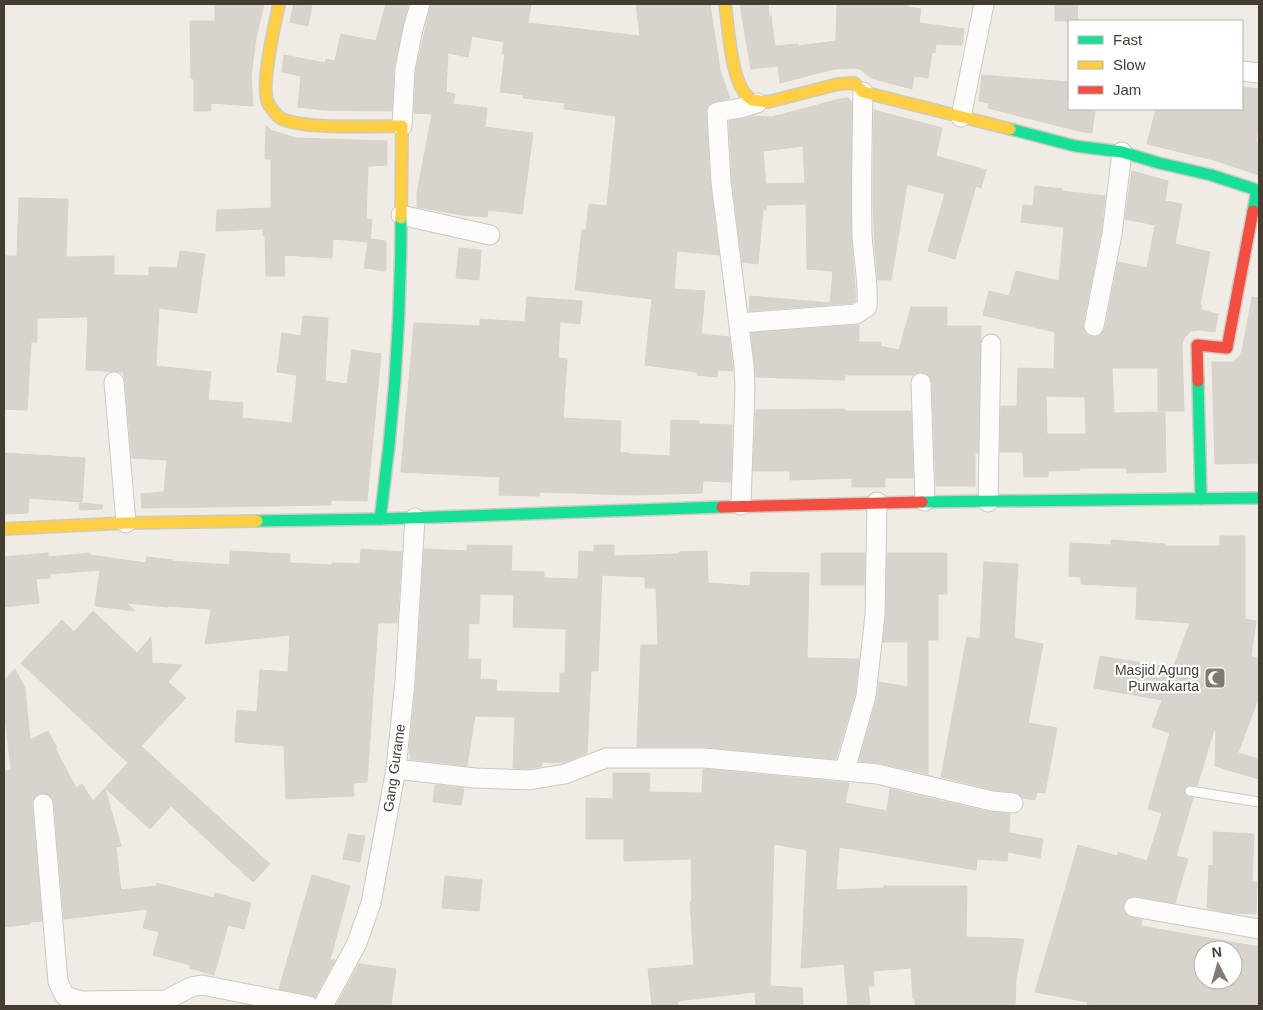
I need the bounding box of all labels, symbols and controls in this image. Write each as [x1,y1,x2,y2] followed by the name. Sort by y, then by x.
[1068,20,1243,110] legend
[1113,31,1143,48] text: Fast
[1113,56,1146,73] text: Slow
[1113,81,1141,98] text: Jam
[1115,662,1199,694] place label: Masjid Agung Purwakarta
[1203,666,1227,690] mosque icon: Masjid Agung Purwakarta
[380,723,408,813] street label: Gang Gurame
[1193,940,1243,990] north arrow
[1211,944,1223,961] text: N

